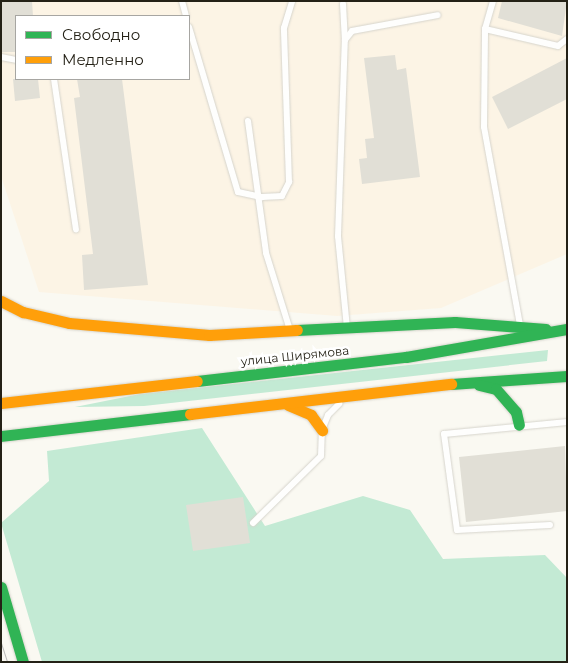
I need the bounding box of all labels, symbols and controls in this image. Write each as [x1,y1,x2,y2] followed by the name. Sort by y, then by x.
[15,15,190,80] legend
[62,25,140,44] text: Свободно
[62,50,144,69] text: Медленно
[240,343,350,369] street label: улица Ширямова

